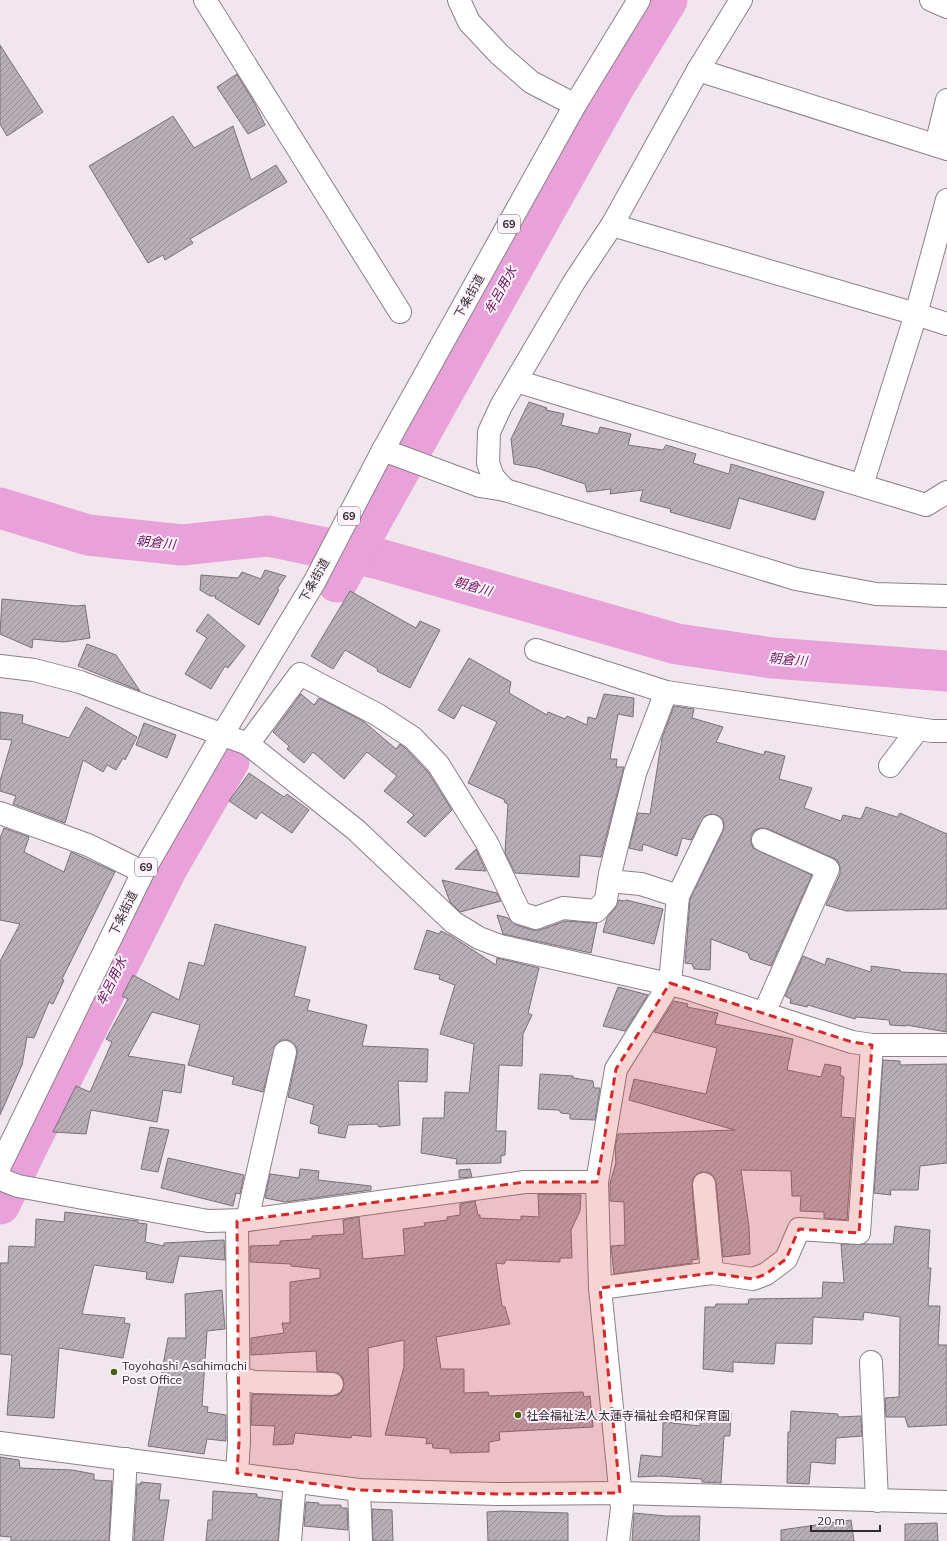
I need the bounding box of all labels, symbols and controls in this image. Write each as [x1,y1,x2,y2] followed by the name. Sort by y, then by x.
[498,215,520,233] road number: 69
[480,262,521,317] water label: 牟呂用水
[451,271,487,321] street label: 下条街道
[338,507,360,525] road number: 69
[136,532,178,552] water label: 朝倉川
[296,555,332,605] street label: 下条街道
[452,573,496,600] water label: 朝倉川
[768,649,810,669] water label: 朝倉川
[135,858,157,876] road number: 69
[106,888,140,938] street label: 下条街道
[92,952,130,1008] water label: 牟呂用水
[122,1358,247,1387] place label: Toyohashi Asahimachi Post Office
[109,1367,119,1377] marker: Toyohashi Asahimachi Post Office
[526,1408,730,1423] place label: 社会福祉法人太蓮寺福祉会昭和保育園
[513,1410,523,1420] marker: 社会福祉法人太蓮寺福祉会昭和保育園
[811,1507,880,1533] scale bar
[817,1513,845,1528] text: 20 m

